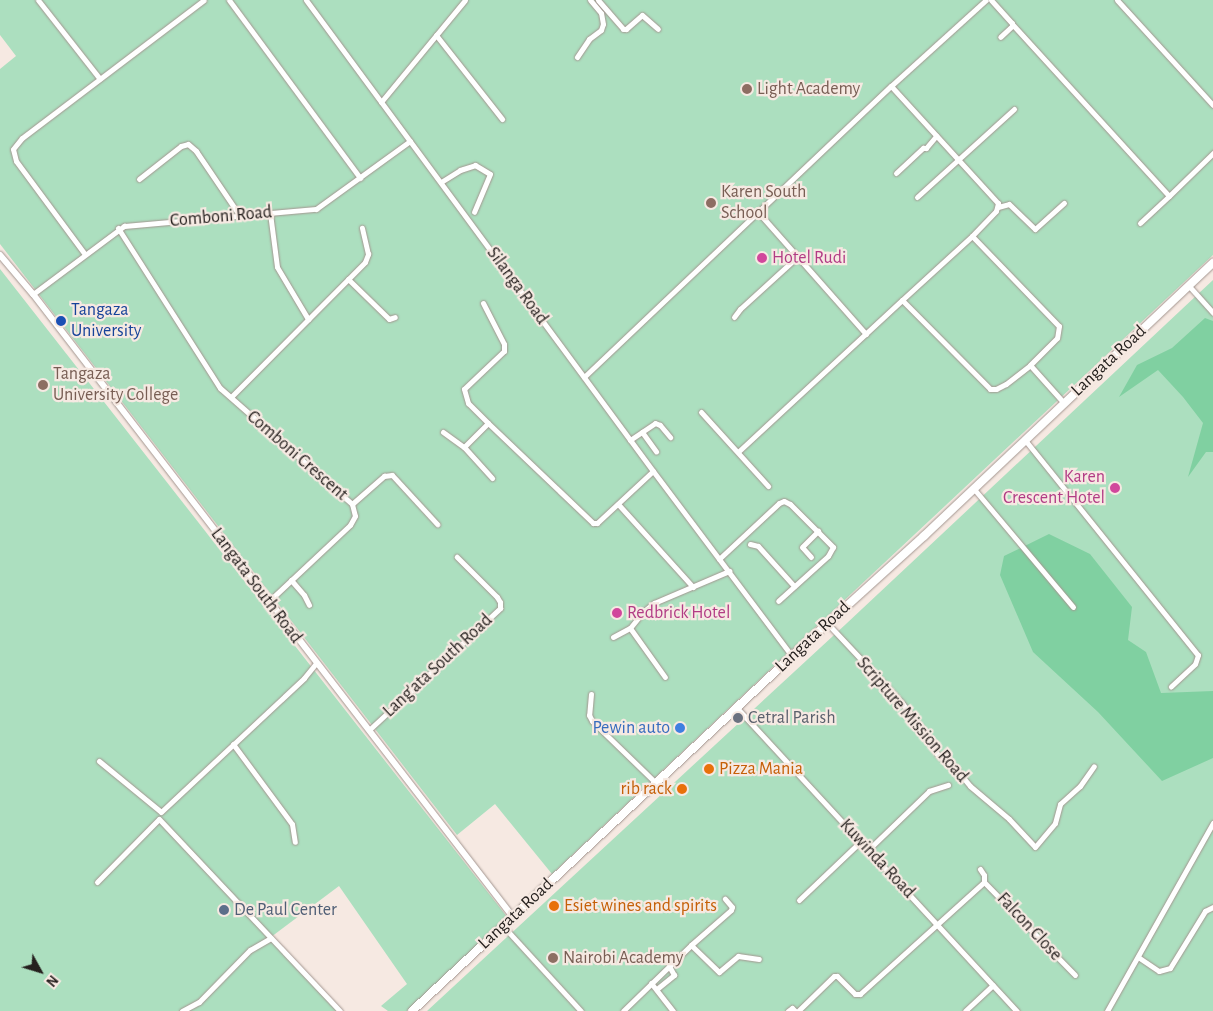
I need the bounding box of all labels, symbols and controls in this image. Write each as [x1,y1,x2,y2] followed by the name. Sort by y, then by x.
[757,78,860,100] place label: Light Academy
[741,83,753,95] marker: Light Academy
[721,182,806,224] place label: Karen South School
[705,197,717,209] marker: Karen South School
[169,202,273,232] street label: Comboni Road
[482,243,552,329] street label: Silanga Road
[772,247,846,269] place label: Hotel Rudi
[756,252,768,264] marker: Hotel Rudi
[71,300,141,342] place label: Tangaza University
[55,315,67,327] marker: Tangaza University
[1067,321,1151,401] street label: Langata Road
[53,364,178,406] place label: Tangaza University College
[37,379,49,391] marker: Tangaza University College
[242,406,352,506] street label: Comboni Crescent
[1003,467,1105,509] place label: Karen Crescent Hotel
[1109,482,1121,494] marker: Karen Crescent Hotel
[206,524,306,648] street label: Langata South Road
[771,597,855,677] street label: Langata Road
[627,602,730,624] place label: Redbrick Hotel
[611,607,623,619] marker: Redbrick Hotel
[379,610,497,722] street label: Lang'ata South Road
[852,653,972,787] street label: Scripture Mission Road
[748,707,836,729] place label: Cetral Parish
[732,712,744,724] marker: Cetral Parish
[593,717,670,739] place label: Pewin auto
[674,722,686,734] marker: Pewin auto
[719,758,803,780] place label: Pizza Mania
[703,763,715,775] marker: Pizza Mania
[621,778,672,800] place label: rib rack
[676,783,688,795] marker: rib rack
[835,815,919,903] street label: Kuwinda Road
[474,874,558,954] street label: Langata Road
[992,888,1066,966] street label: Falcon Close
[564,895,717,917] place label: Esiet wines and spirits
[234,899,337,921] place label: De Paul Center
[548,900,560,912] marker: Esiet wines and spirits
[218,904,230,916] marker: De Paul Center
[15,946,65,996] north arrow
[563,947,683,969] place label: Nairobi Academy
[547,952,559,964] marker: Nairobi Academy
[43,972,60,989] text: N

